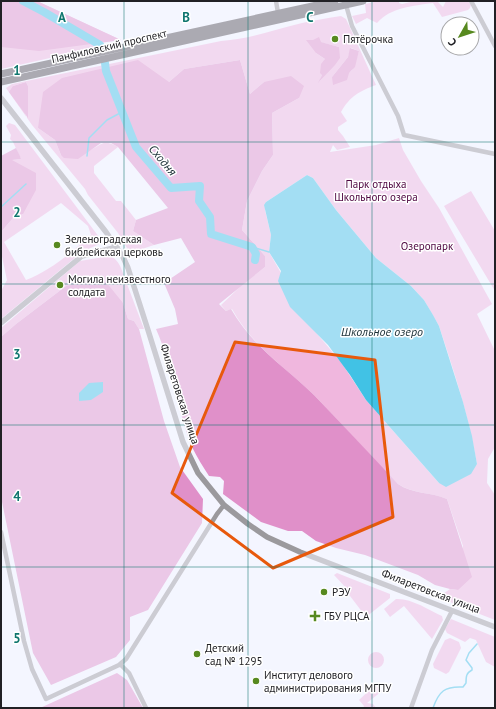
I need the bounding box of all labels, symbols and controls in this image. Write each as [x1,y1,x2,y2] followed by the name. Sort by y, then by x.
[58,9,66,26] text: A
[182,9,190,26] text: B
[306,9,314,26] text: C
[440,16,480,56] north arrow
[50,26,169,66] street label: Панфиловский проспект
[343,32,393,46] place label: Пятёрочка
[330,34,340,44] marker: Пятёрочка
[445,35,460,49] text: С
[13,62,21,79] text: 1
[146,142,180,179] water label: Сходня
[334,177,418,204] park label: Парк отдыха Школьного озера
[13,204,21,221] text: 2
[65,232,163,259] place label: Зеленоградская библейская церковь
[401,239,454,253] park label: Озеропарк
[52,240,62,250] marker: Зеленоградская библейская церковь
[68,272,171,299] place label: Могила неизвестного солдата
[55,280,65,290] marker: Могила неизвестного солдата
[341,324,423,339] water label: Школьное озеро
[157,342,203,446] street label: Филаретовская улица
[13,346,21,363] text: 3
[13,488,21,505] text: 4
[380,566,482,616] street label: Филаретовская улица
[332,585,351,599] place label: РЭУ
[319,587,329,597] marker: РЭУ
[324,609,370,623] place label: ГБУ РЦСА
[309,610,321,622] marker: ГБУ РЦСА
[13,630,21,647] text: 5
[205,641,262,668] place label: Детский сад № 1295
[192,649,202,659] marker: Детский сад № 1295
[264,668,392,695] place label: Институт делового администрирования МГПУ
[251,676,261,686] marker: Институт делового администрирования МГПУ

